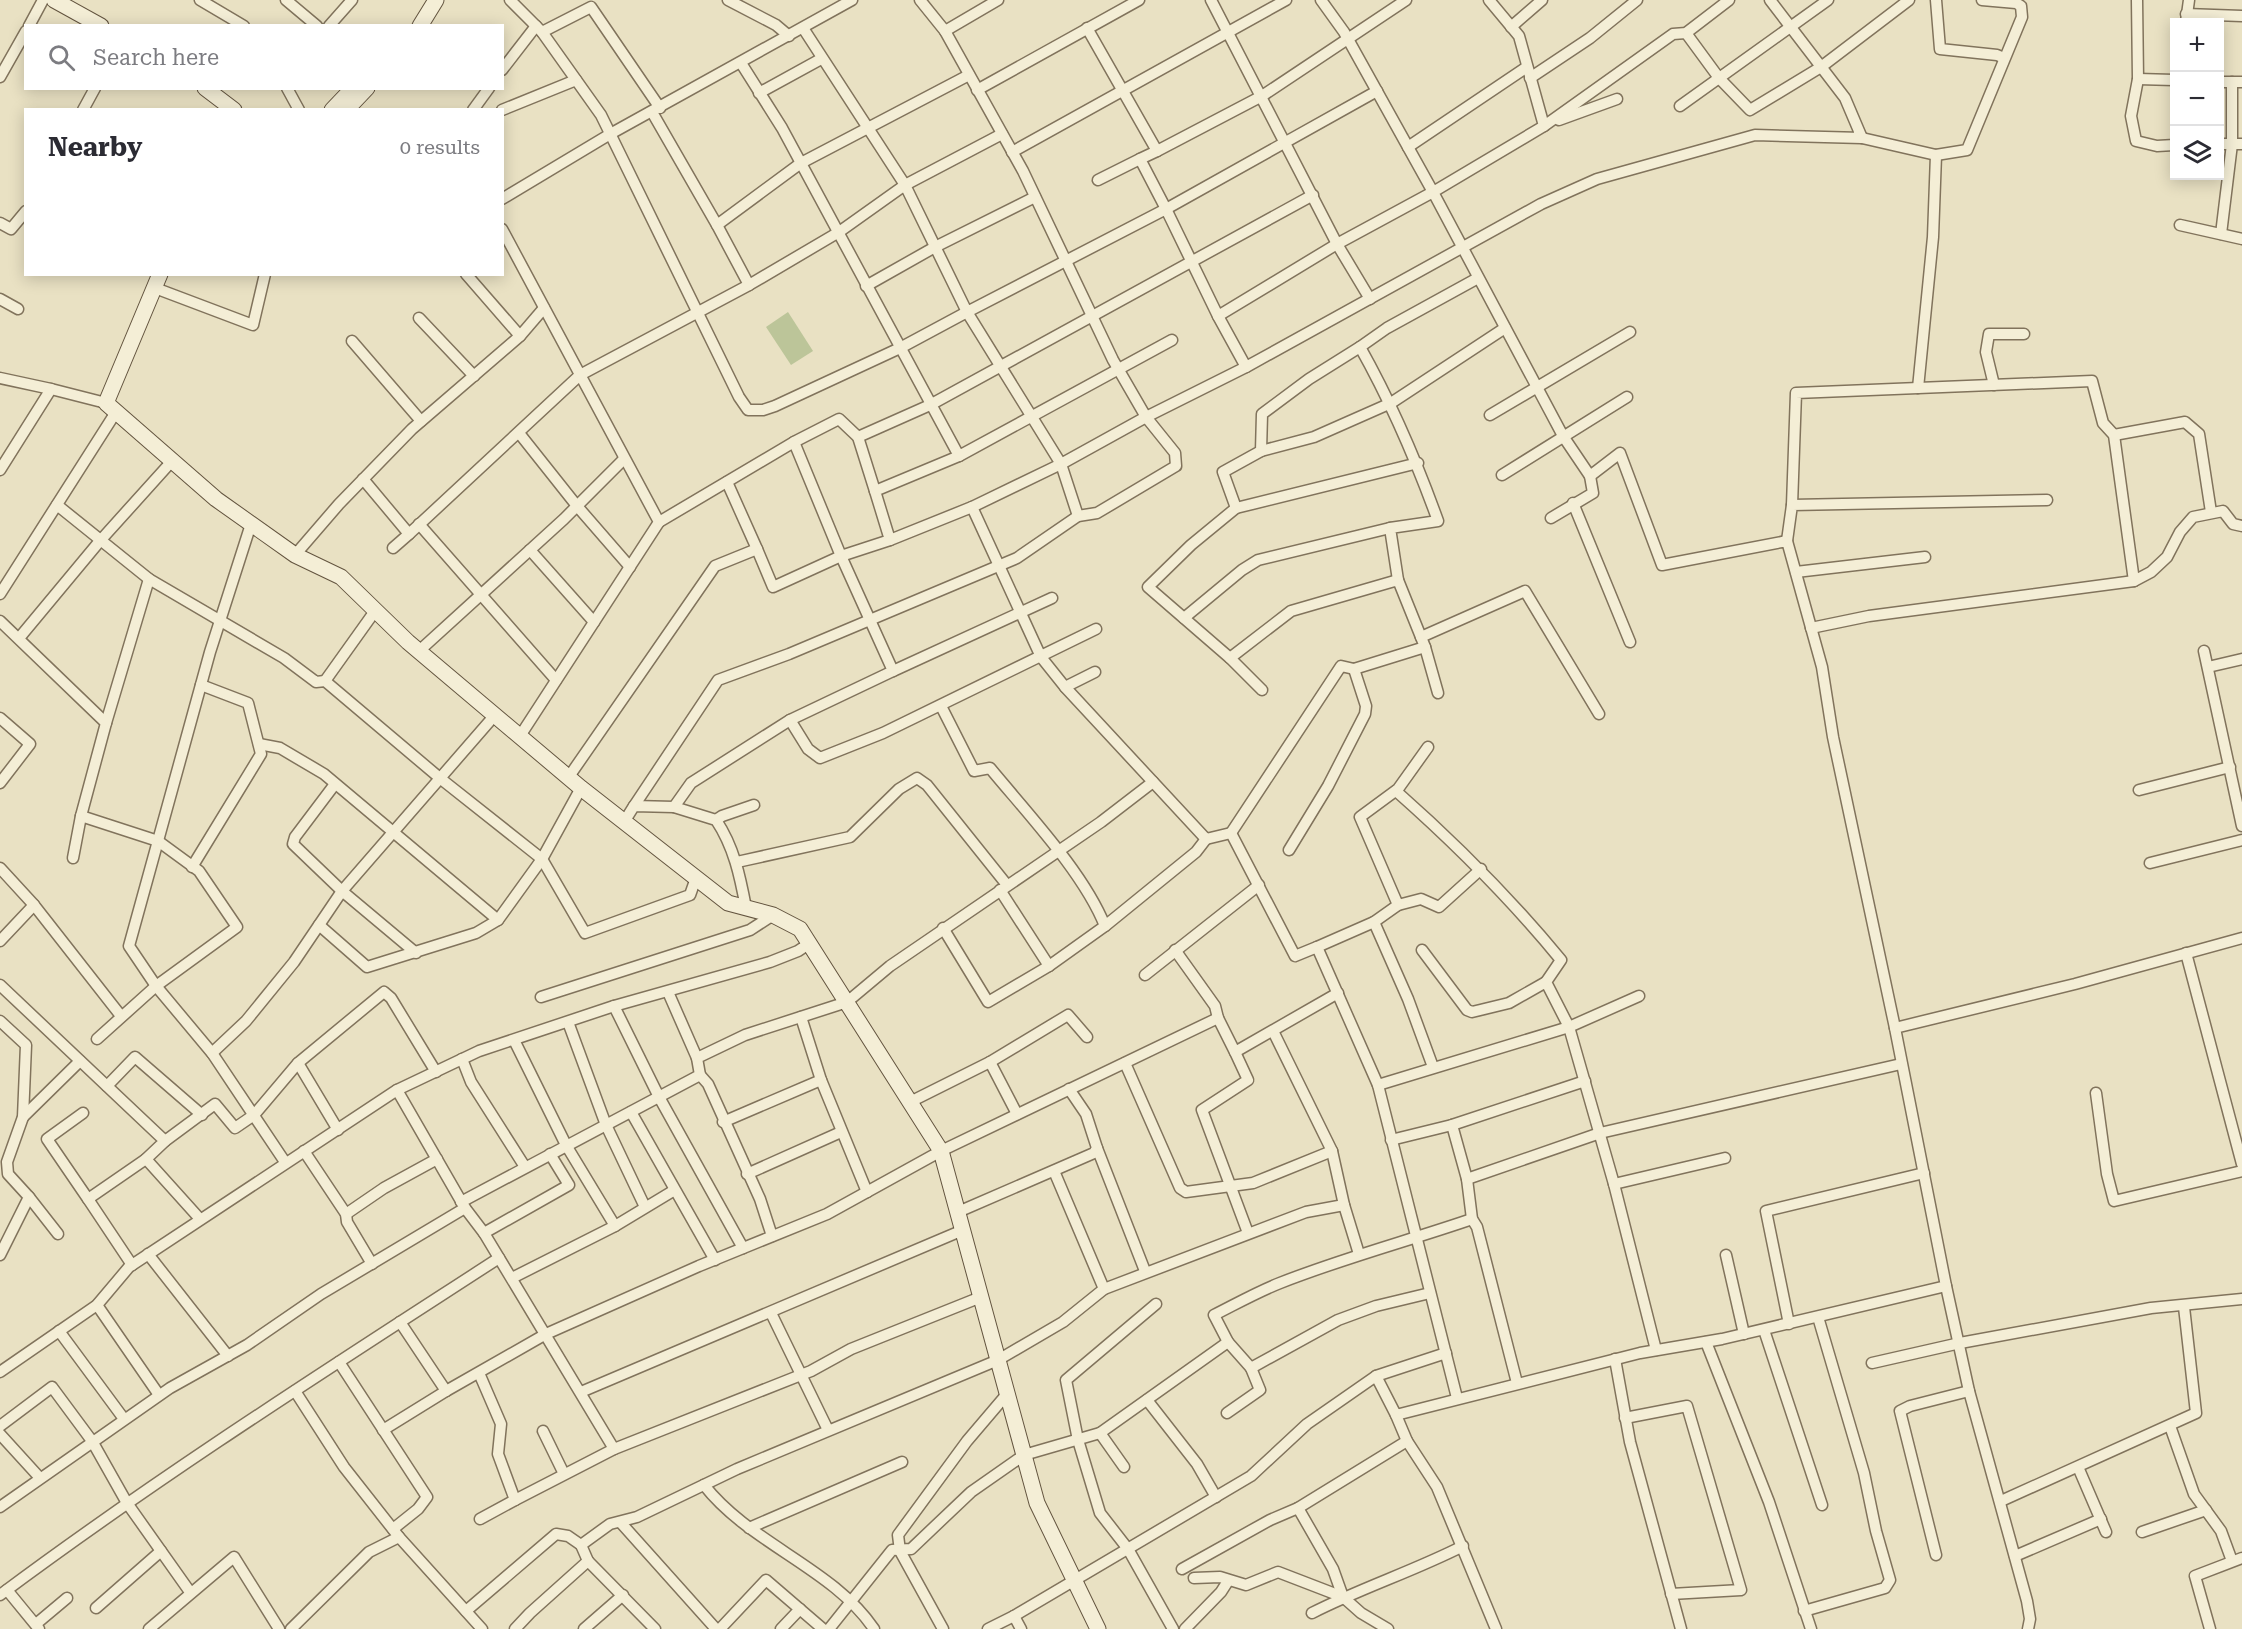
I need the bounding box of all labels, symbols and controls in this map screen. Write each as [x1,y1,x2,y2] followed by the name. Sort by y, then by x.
[2170,18,2224,180] map controls
[2170,18,2224,72] button: +
[24,24,504,90] search box
[45,41,78,74] icon: search
[93,45,219,70] text: Search here
[2170,72,2224,126] button: −
[2170,126,2224,180] button: layers
[48,132,142,162] text: Nearby
[400,135,480,159] text: 0 results

